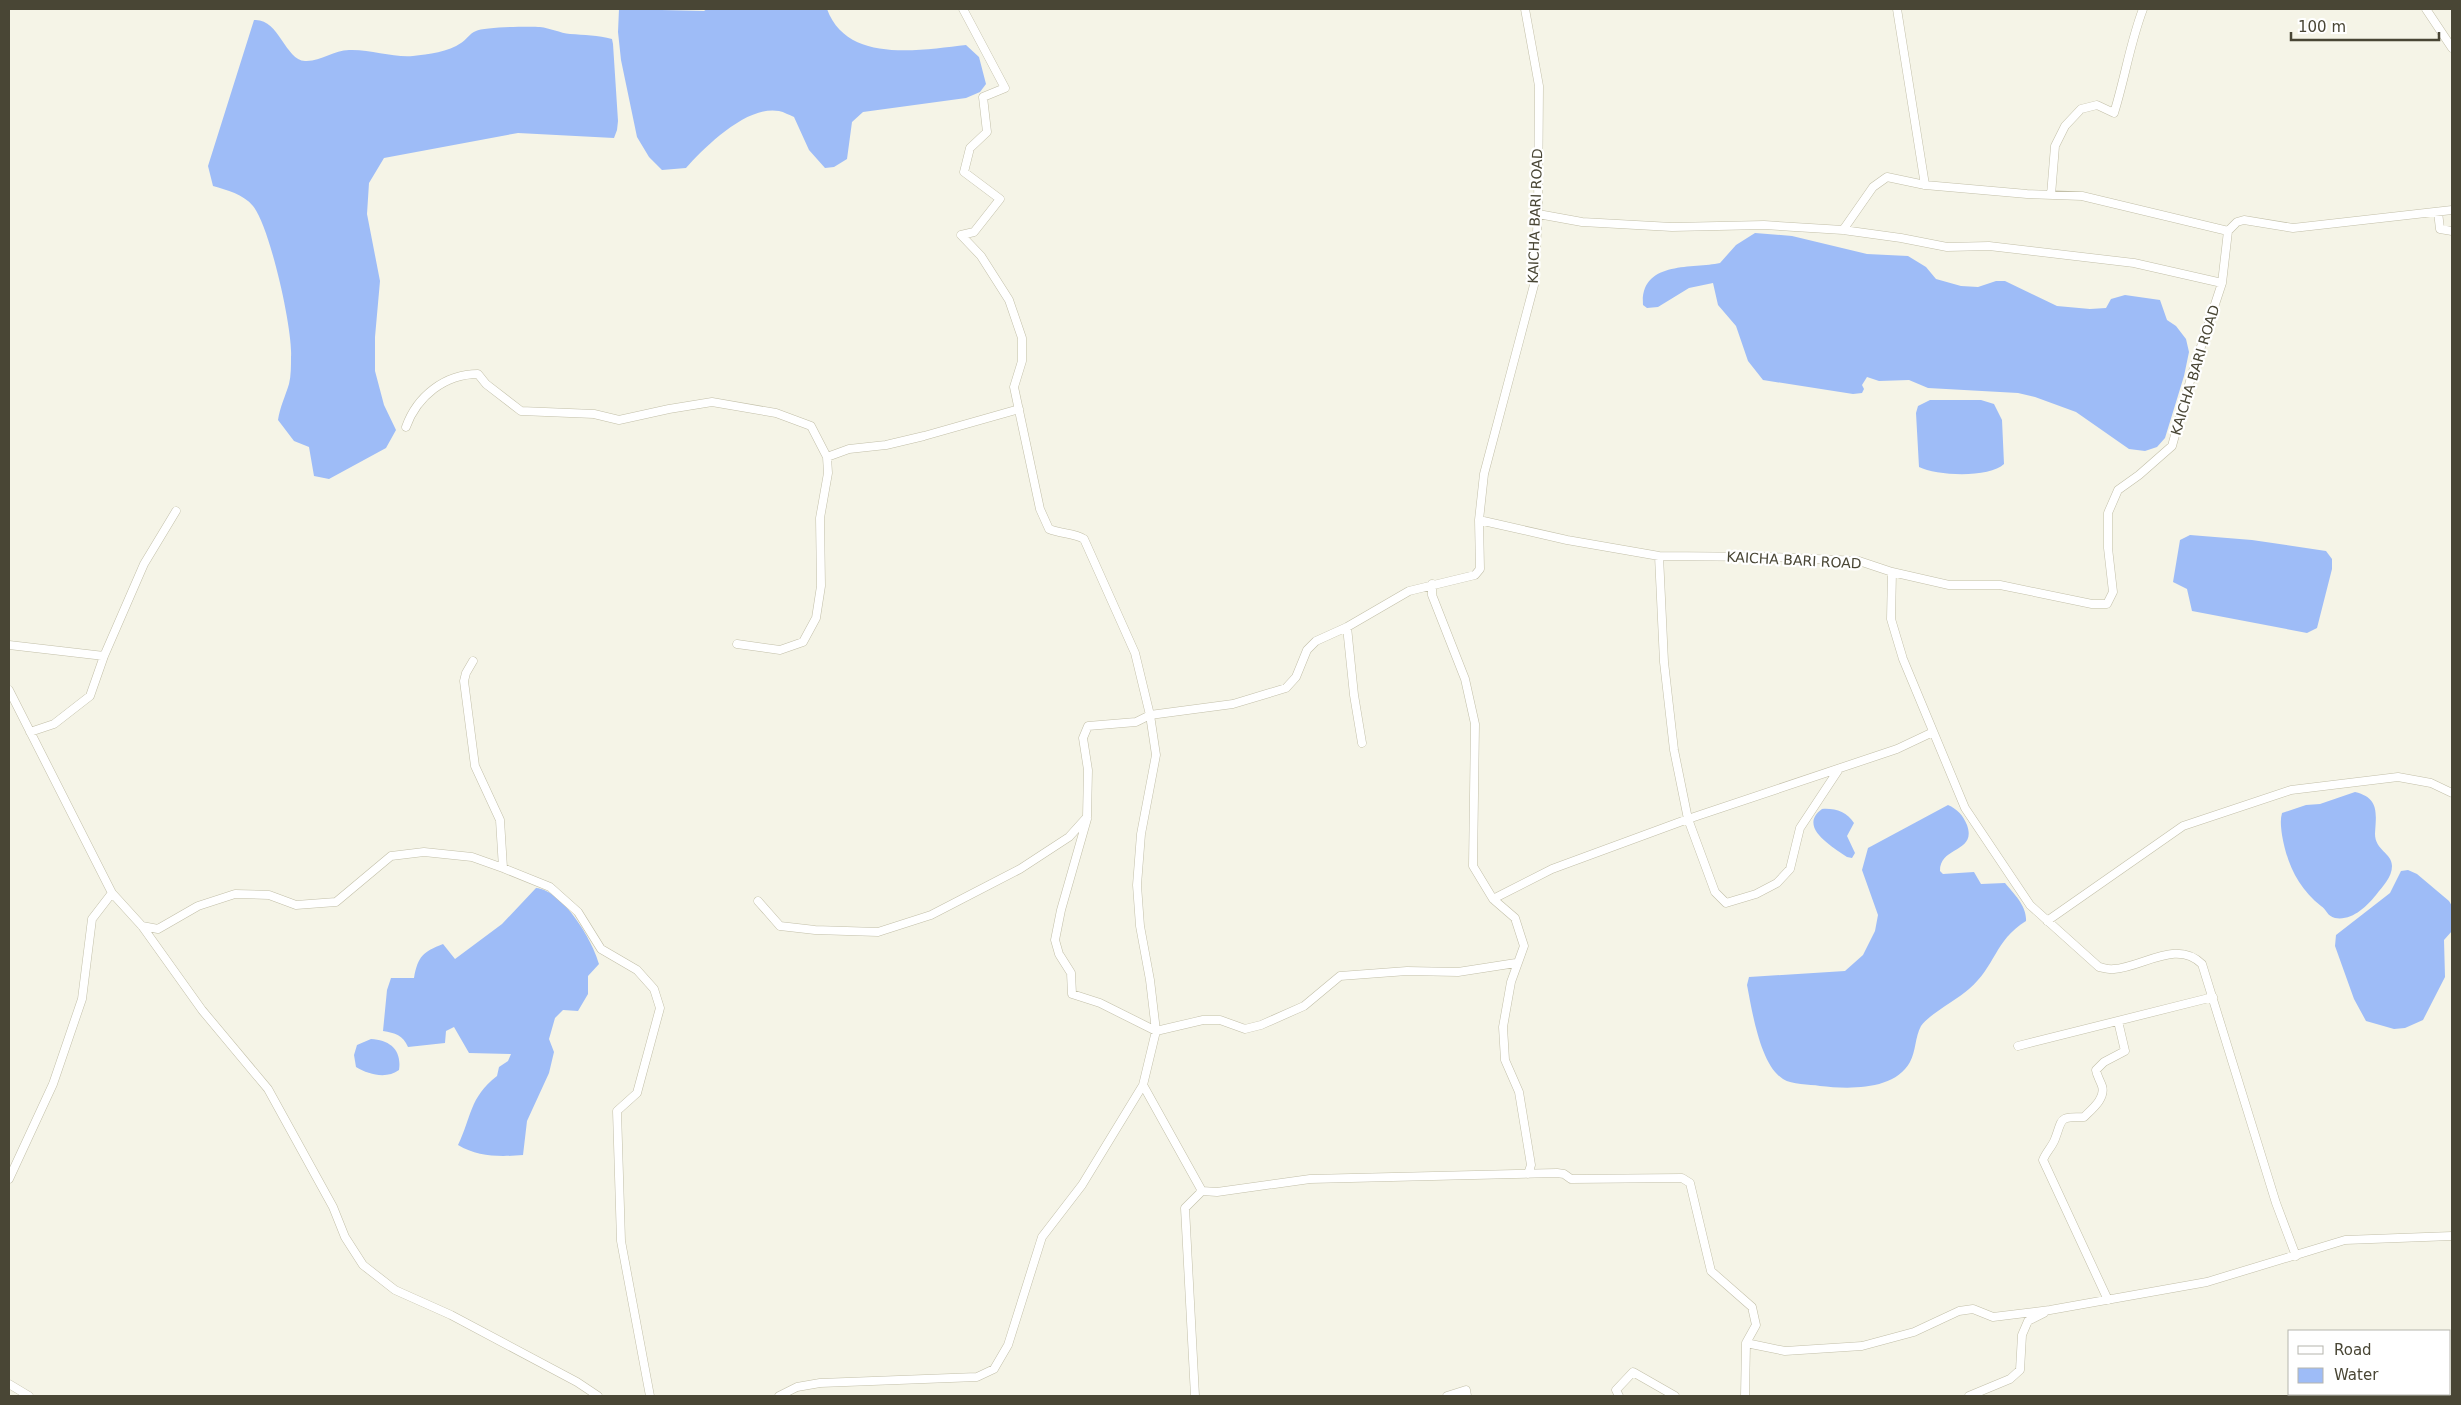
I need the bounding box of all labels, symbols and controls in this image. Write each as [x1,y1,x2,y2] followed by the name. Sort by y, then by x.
[2291,10,2438,42] scale bar
[2298,18,2346,36] text: 100 m
[1525,148,1545,284] street label: KAICHA BARI ROAD
[2168,303,2222,437] street label: KAICHA BARI ROAD
[1726,548,1862,572] street label: KAICHA BARI ROAD
[2288,1330,2451,1395] legend
[2334,1341,2372,1359] text: Road
[2334,1366,2379,1384] text: Water

